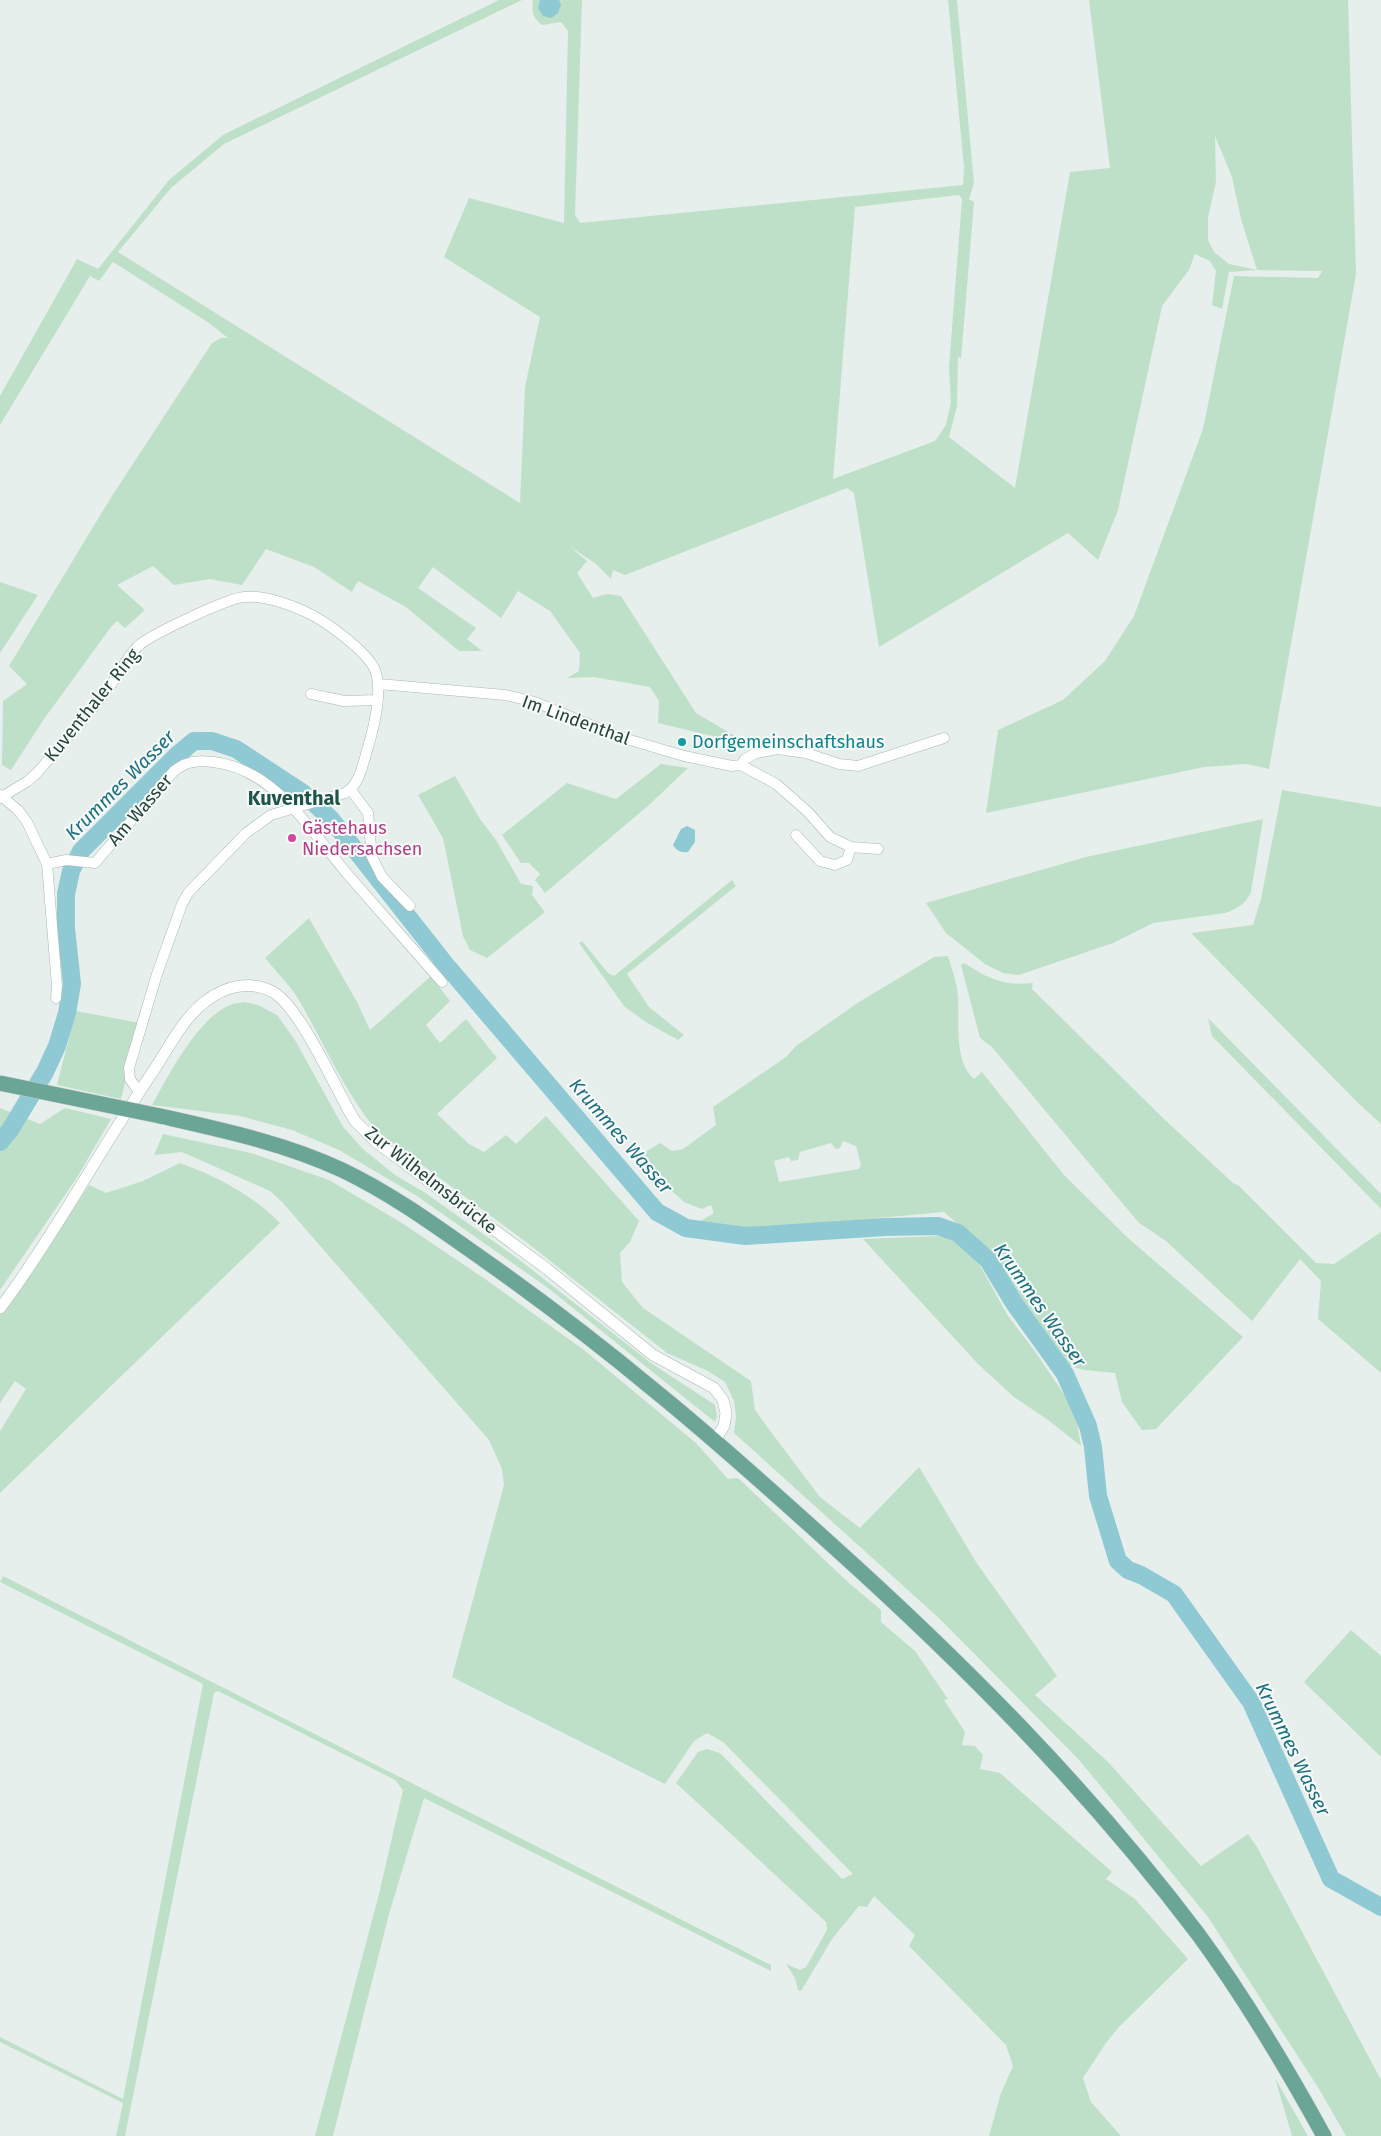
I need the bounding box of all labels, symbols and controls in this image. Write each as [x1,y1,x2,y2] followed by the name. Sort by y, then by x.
[40,643,145,766] street label: Kuventhaler Ring
[519,690,633,750] street label: Im Lindenthal
[60,725,180,845] water label: Krummes Wasser
[692,731,884,753] place label: Dorfgemeinschaftshaus
[676,736,688,748] marker: Dorfgemeinschaftshaus
[103,770,177,850] street label: Am Wasser
[248,786,340,810] district label: Kuventhal
[302,817,422,860] place label: Gästehaus Niedersachsen
[286,832,298,844] marker: Gästehaus Niedersachsen
[565,1074,678,1199] water label: Krummes Wasser
[361,1122,501,1238] street label: Zur Wilhelmsbrücke
[989,1239,1092,1372] water label: Krummes Wasser
[1251,1679,1336,1820] water label: Krummes Wasser

